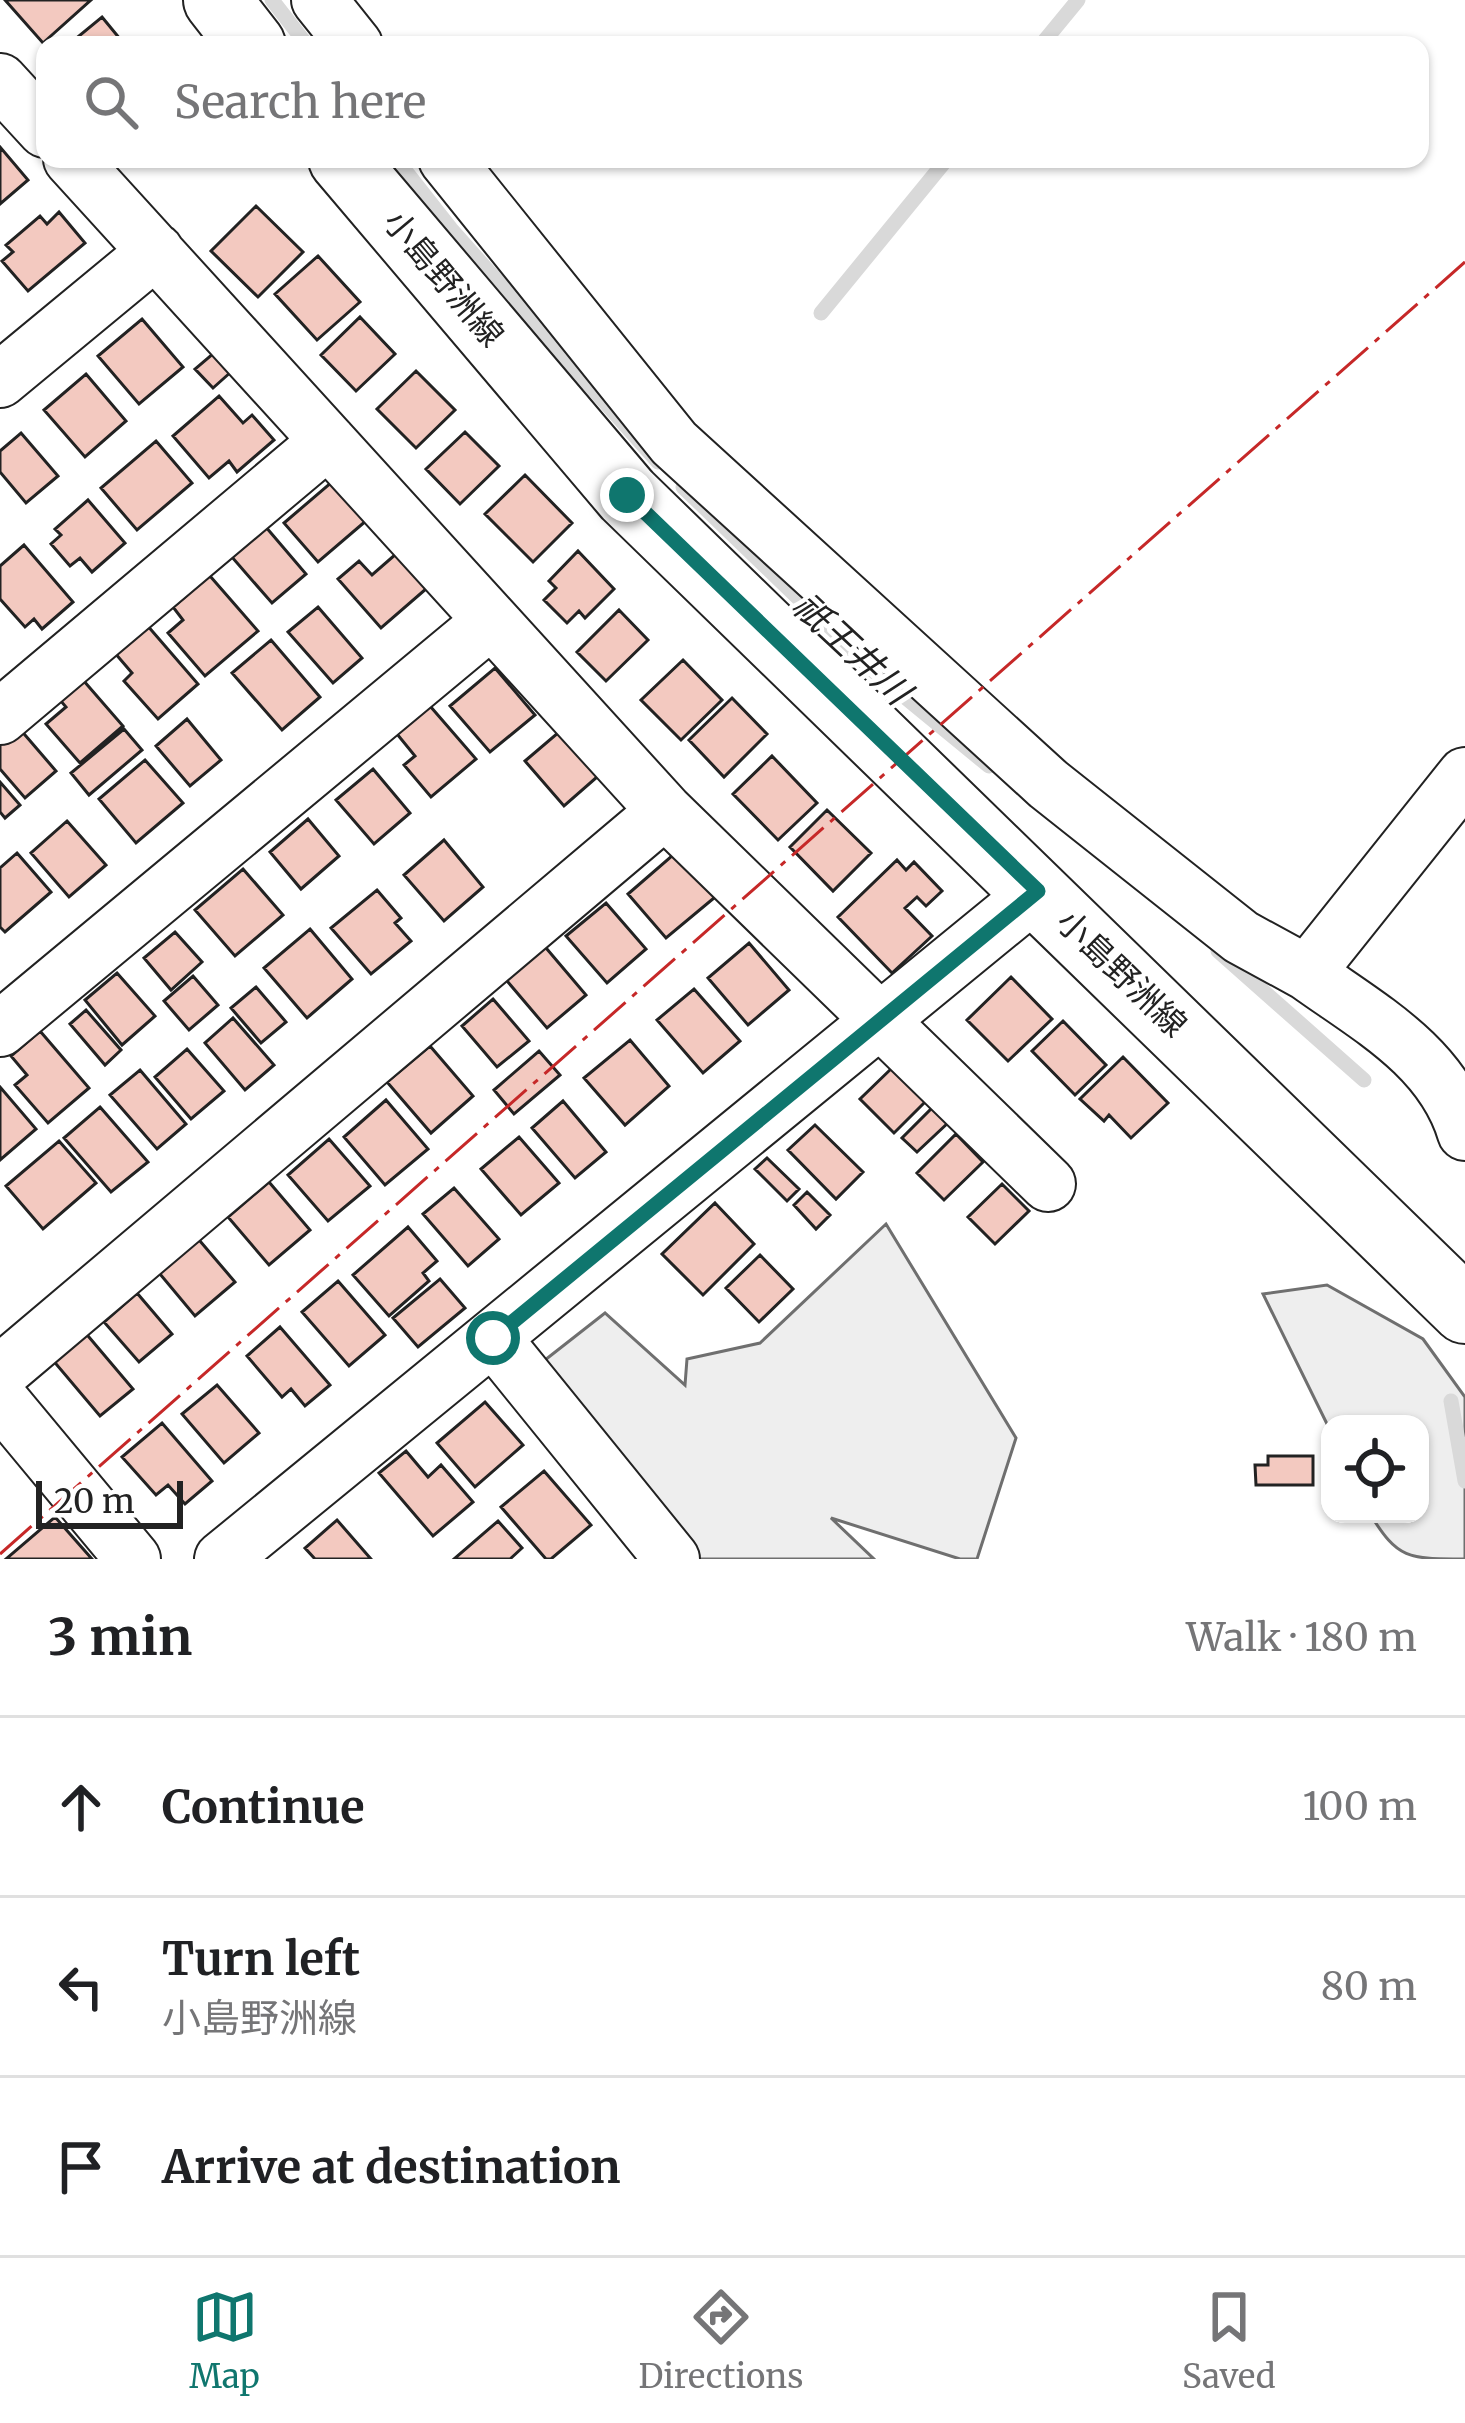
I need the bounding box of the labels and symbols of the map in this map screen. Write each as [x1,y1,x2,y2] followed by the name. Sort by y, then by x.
[375,202,512,355] street label: 小島野洲線
[600,468,654,522] route end
[784,583,923,717] water label: 祇王井川
[1048,901,1195,1045] street label: 小島野洲線
[466,1311,520,1365] route start
[36,1475,183,1528] scale bar

